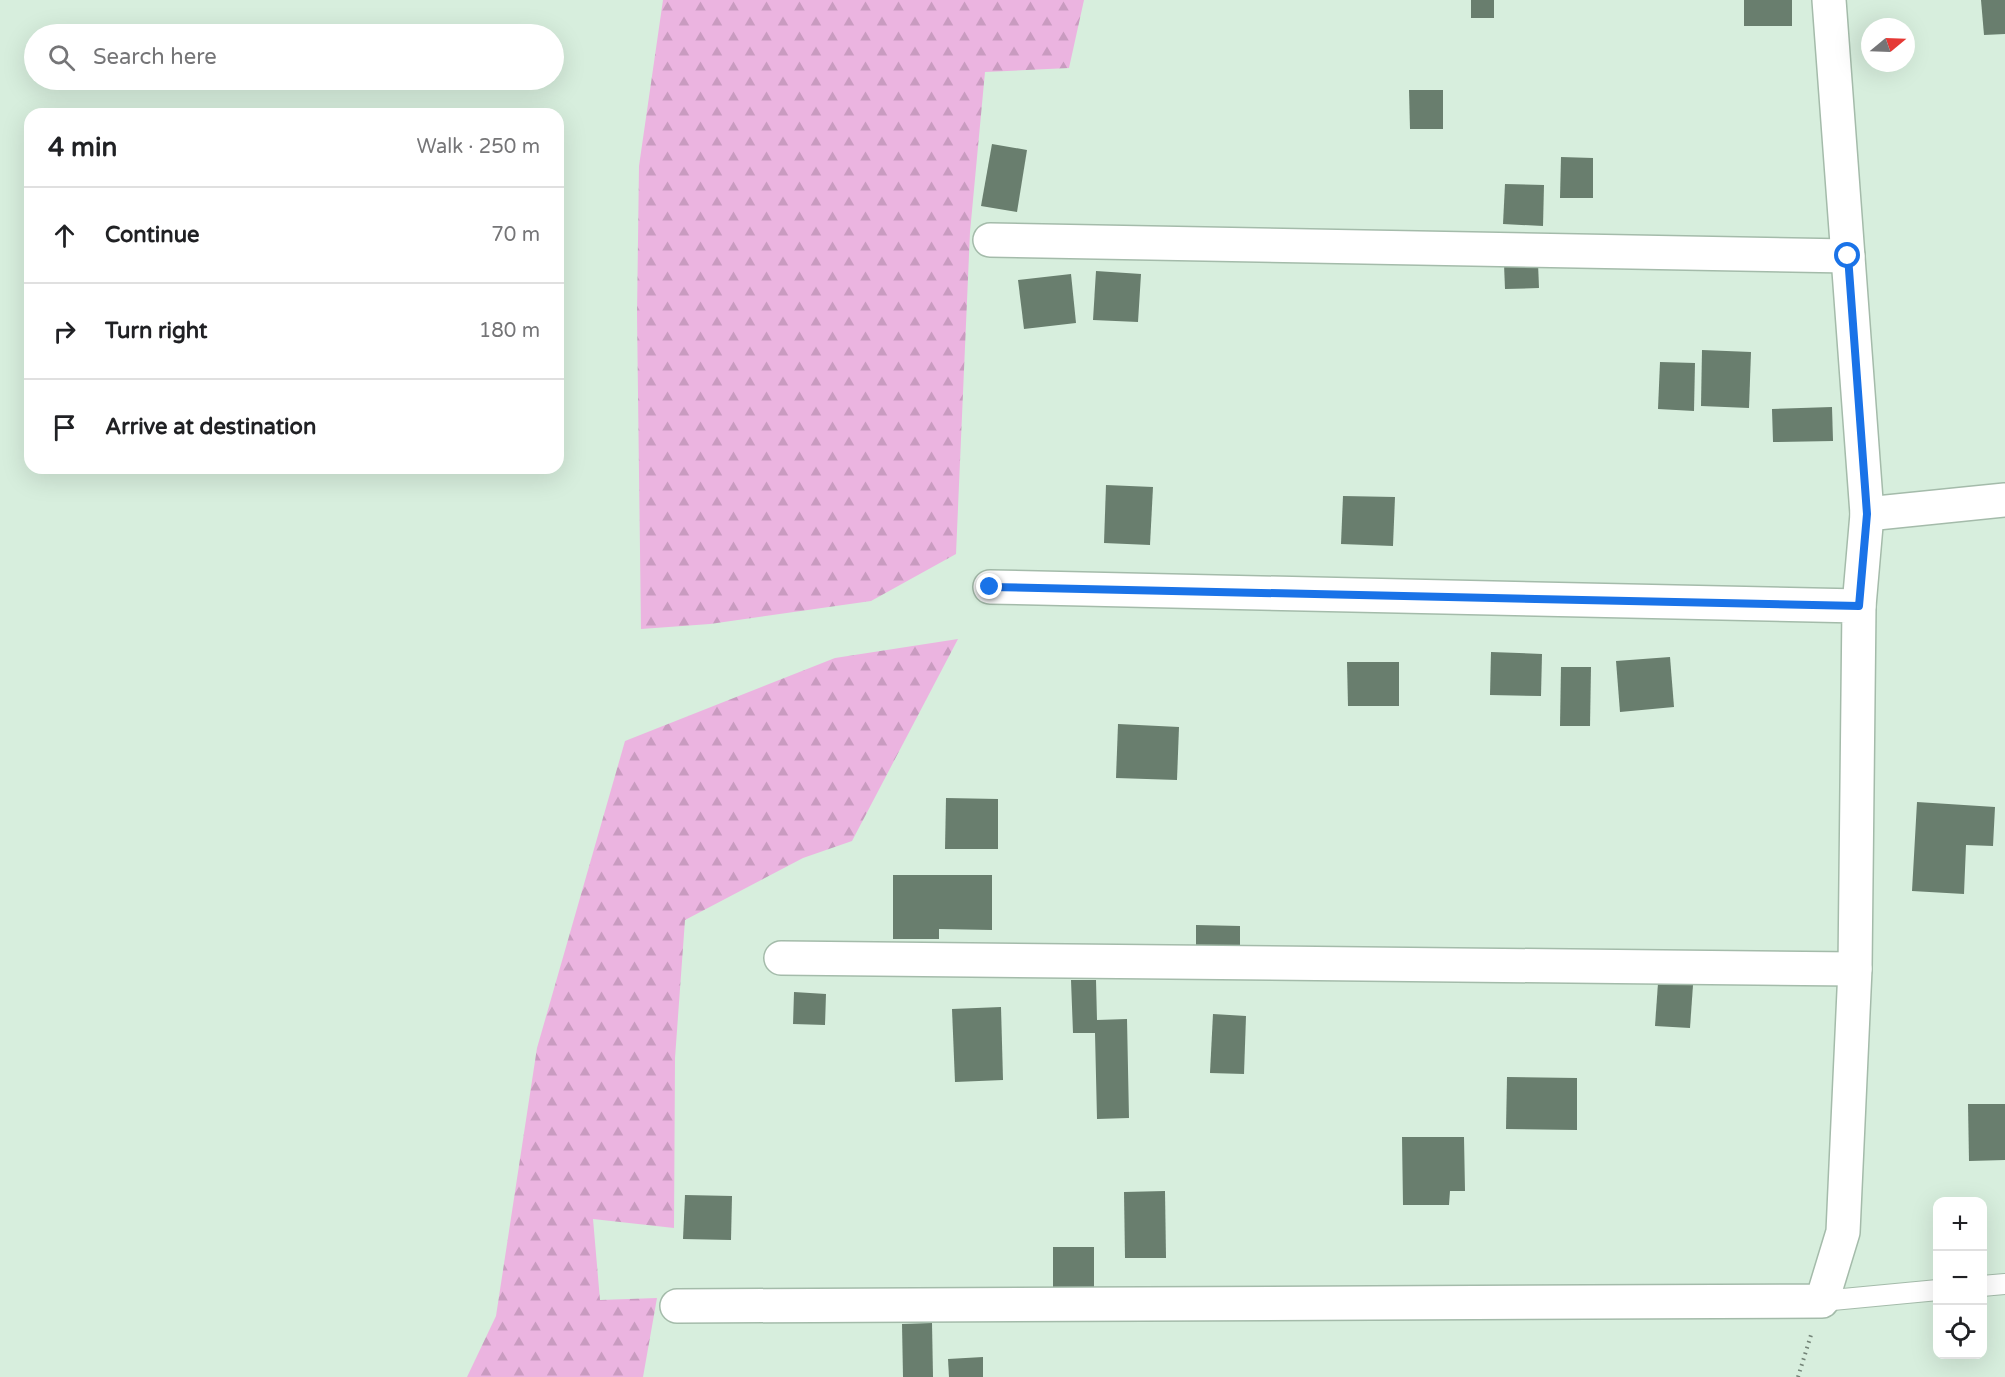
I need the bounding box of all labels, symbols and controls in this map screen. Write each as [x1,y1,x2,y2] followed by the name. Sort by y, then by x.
[1861,18,1915,72] north arrow
[24,24,564,90] search box
[45,41,78,74] icon: search
[93,44,217,70] text: Search here
[48,132,117,163] text: 4 min
[417,135,540,159] text: Walk · 250 m
[48,219,81,252] icon: ahead
[105,222,200,248] text: Continue
[491,223,540,247] text: 70 m
[1834,242,1860,268] route start
[48,315,81,348] icon: right
[105,318,207,344] text: Turn right
[479,319,540,343] text: 180 m
[48,411,81,444] icon: arrive
[105,414,316,440] text: Arrive at destination
[976,573,1002,599] route end
[1933,1197,1987,1359] map controls
[1933,1197,1987,1251] button: +
[1933,1251,1987,1305] button: −
[1933,1305,1987,1359] button: locate

